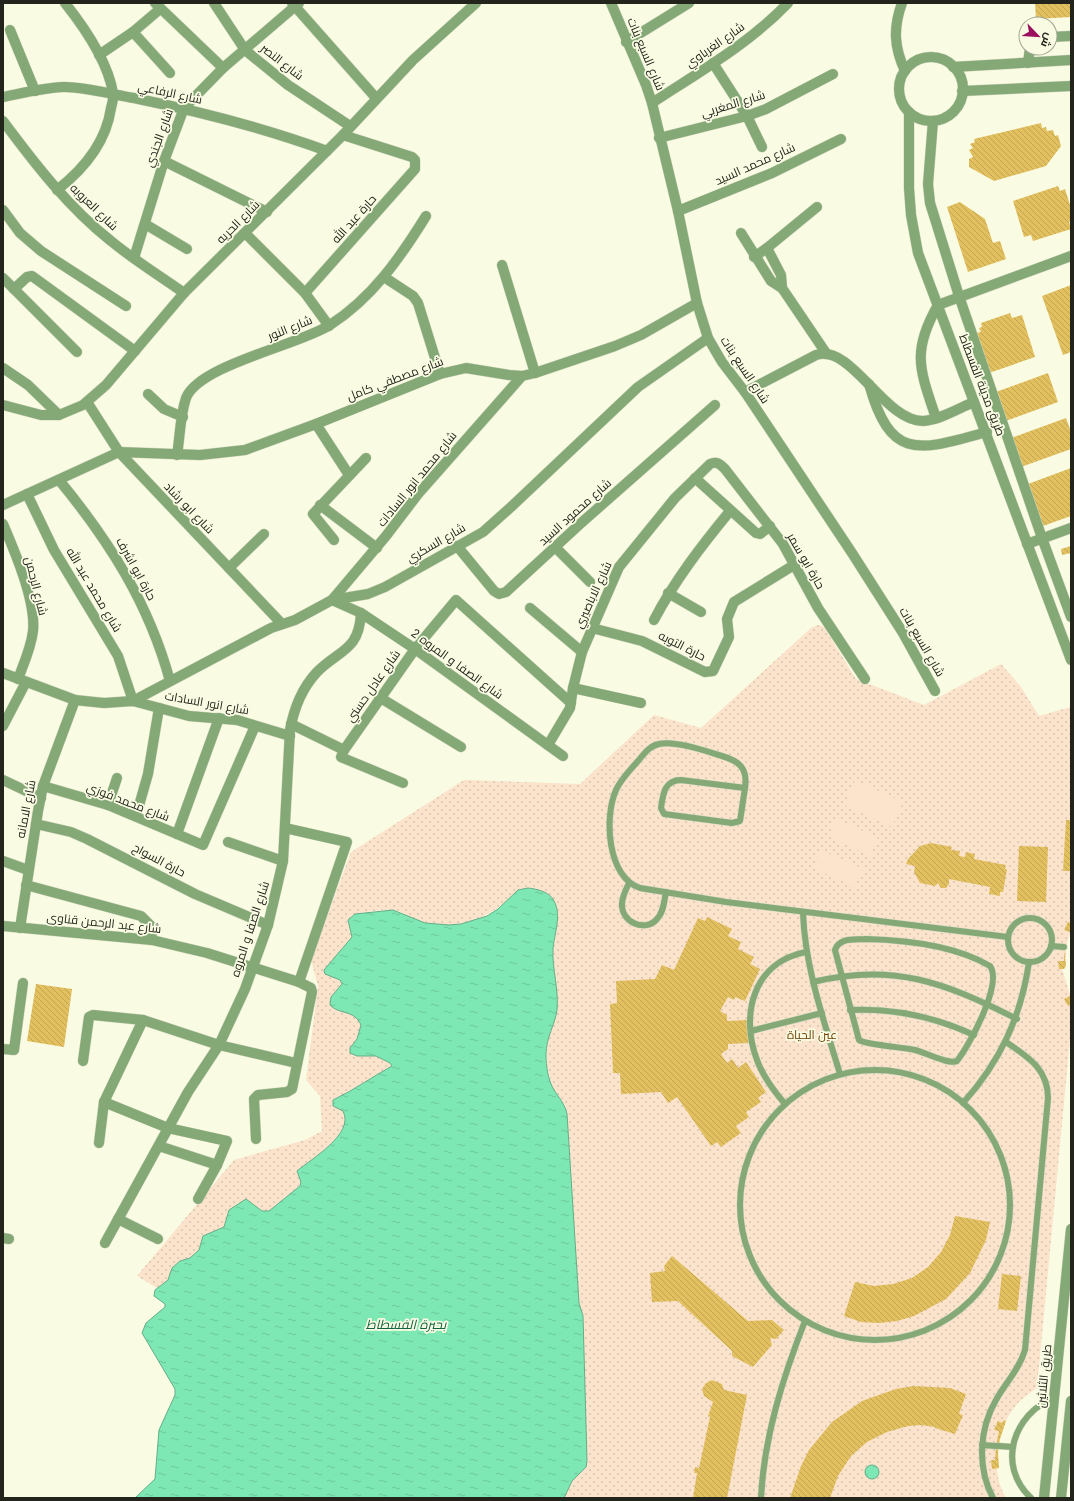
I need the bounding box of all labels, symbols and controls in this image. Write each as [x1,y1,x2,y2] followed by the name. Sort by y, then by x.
[623,15,669,93] street label: شارع السبع بنات
[1018,16,1058,56] north arrow
[682,19,749,73] street label: شارع الغرباوي
[1038,31,1056,50] text: ش
[257,40,307,84] street label: شارع النصر
[136,78,204,110] street label: شارع الرفاعي
[699,87,768,123] street label: شارع المغربي
[141,106,179,170] street label: شارع الجندي
[712,139,798,189] street label: شارع محمد السيد
[66,180,122,234] street label: شارع العروبه
[328,191,379,246] street label: حارة عبد الله
[213,197,263,247] street label: شارع الحريه
[264,312,315,345] street label: شارع النور
[956,332,1009,438] street label: طريق مدينة الفسطاط
[717,333,773,407] street label: شارع السبع بنات
[344,353,446,407] street label: شارع مصطفي كامل
[374,428,460,530] street label: شارع محمد انور السادات
[535,475,615,549] street label: شارع محمود السيد
[160,479,218,537] street label: شارع ابو رشاد
[404,520,470,568] street label: شارع السكري
[784,529,828,591] street label: حارة ابو سمر
[113,535,160,603] street label: حارة ابو اشرف
[62,545,126,635] street label: شارع محمد عبد الله
[21,555,51,617] street label: شارع الرحمن
[571,559,617,632] street label: شارع الاباصيري
[896,604,948,680] street label: شارع السبع بنات
[408,625,506,703] street label: شارع الصفا و المروه 2
[656,627,708,664] street label: حارة التوبه
[342,647,406,726] street label: شارع عادل حسني
[164,688,251,718] street label: شارع انور السادات
[13,778,39,839] street label: شارع الامانه
[84,779,172,827] street label: شارع محمد فوزي
[130,839,188,881] street label: حارة السواح
[227,879,273,979] street label: شارع الصفا و المروه
[46,909,162,937] street label: شارع عبد الرحمن قناوى
[787,1027,837,1042] park label: عين الحياة
[366,1316,448,1332] water label: بحيرة الفسطاط
[1033,1343,1054,1409] street label: طريق الثلاثين

